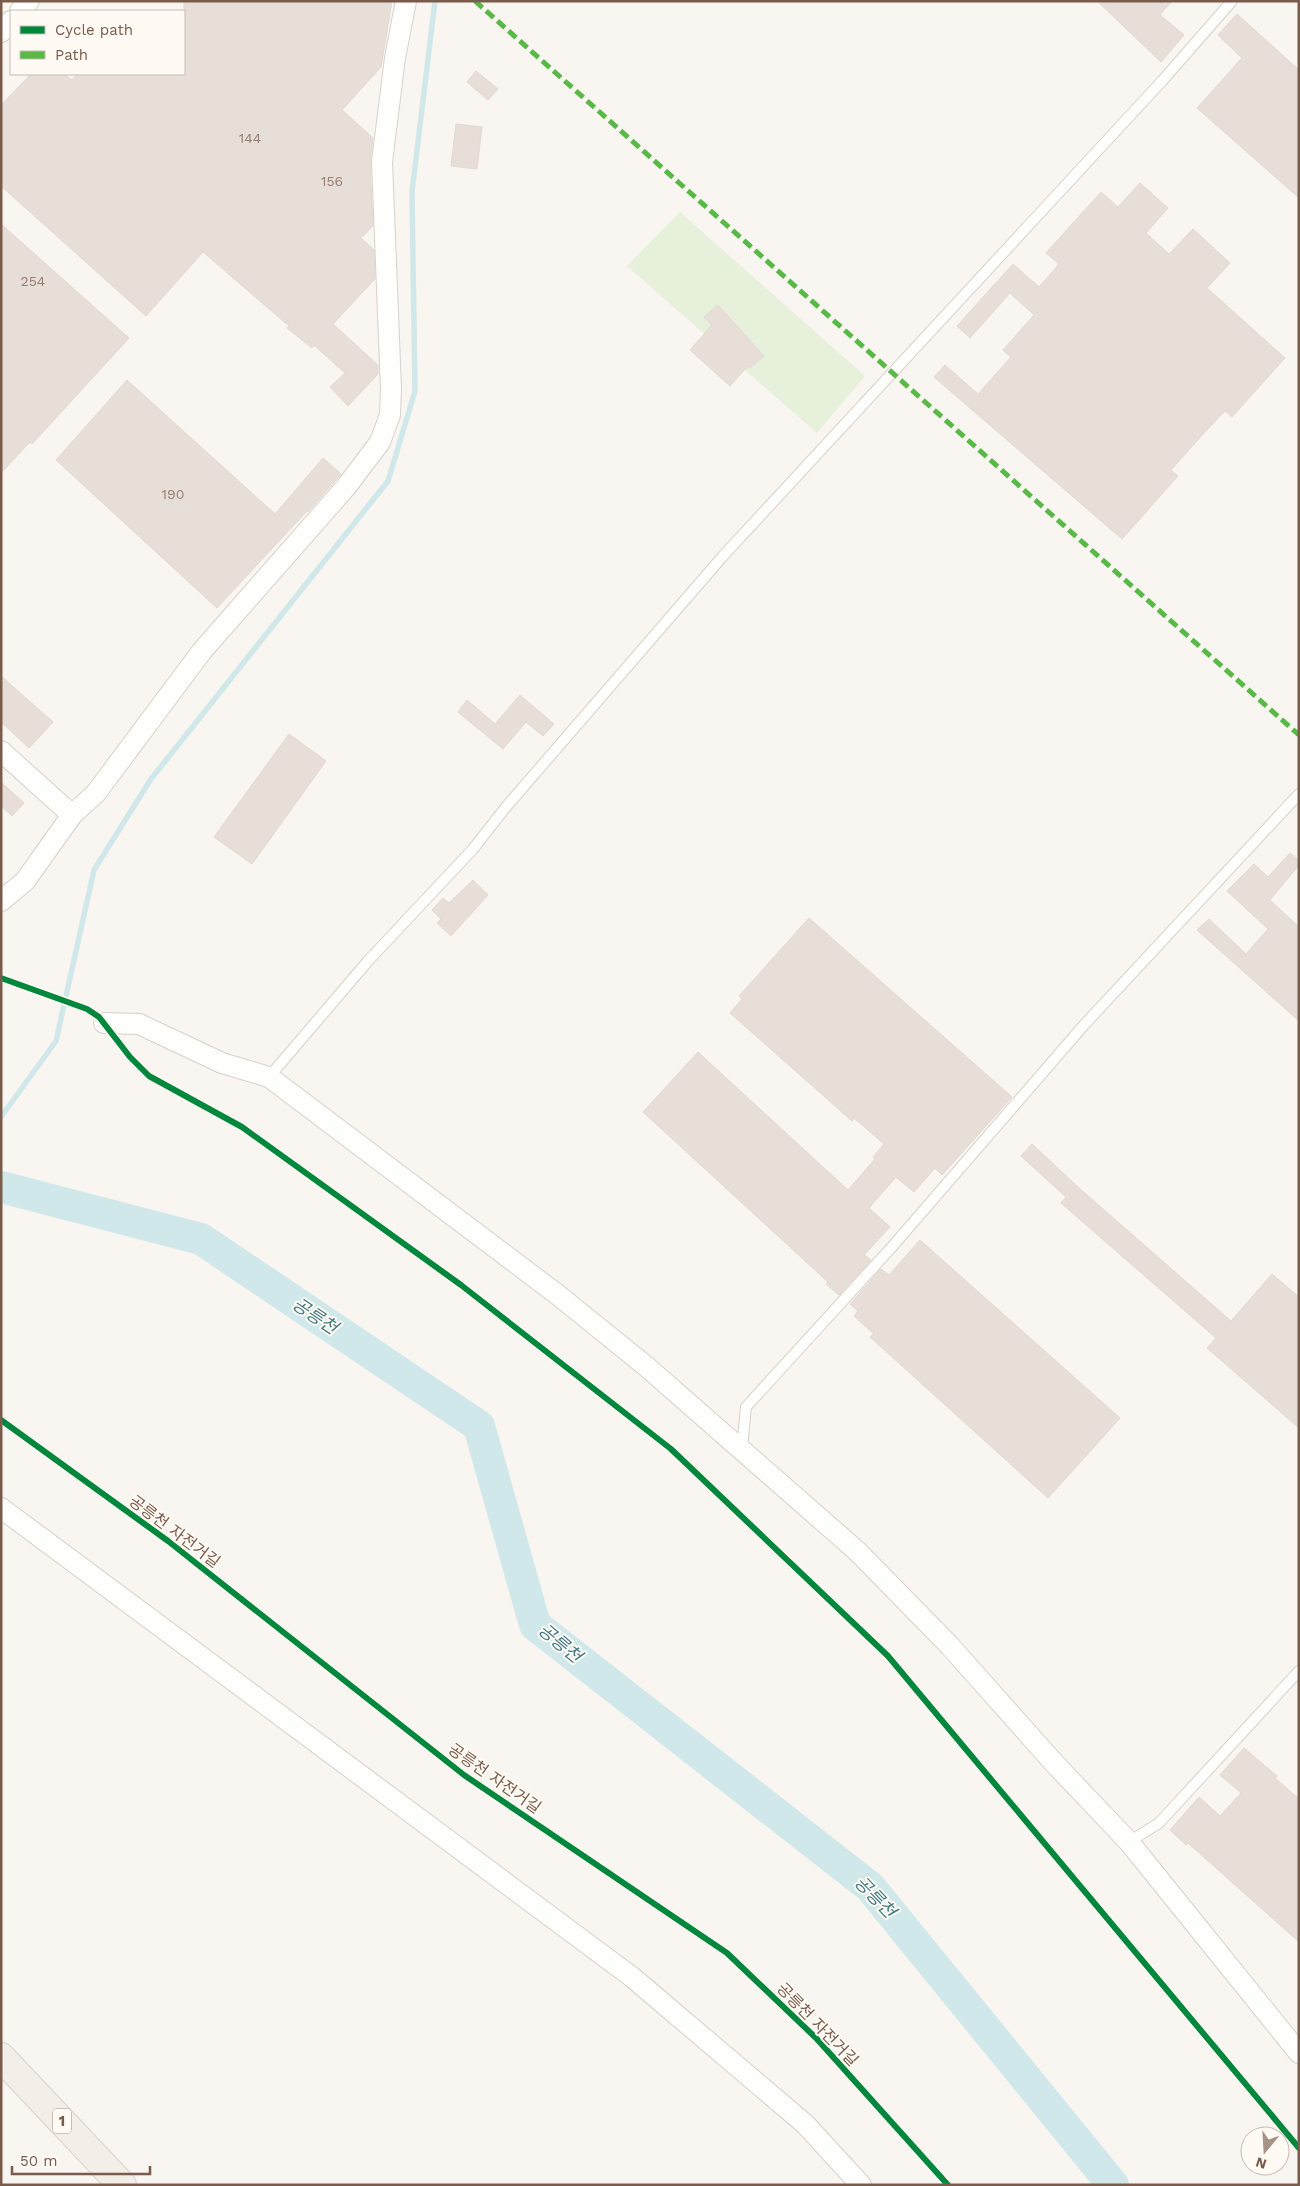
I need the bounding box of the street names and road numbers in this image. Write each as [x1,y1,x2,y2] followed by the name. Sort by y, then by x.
[126,1491,224,1572] street label: 공릉천 자전거길
[445,1740,545,1817] street label: 공릉천 자전거길
[773,1979,862,2070] street label: 공릉천 자전거길
[53,2108,71,2134] road number: 1

